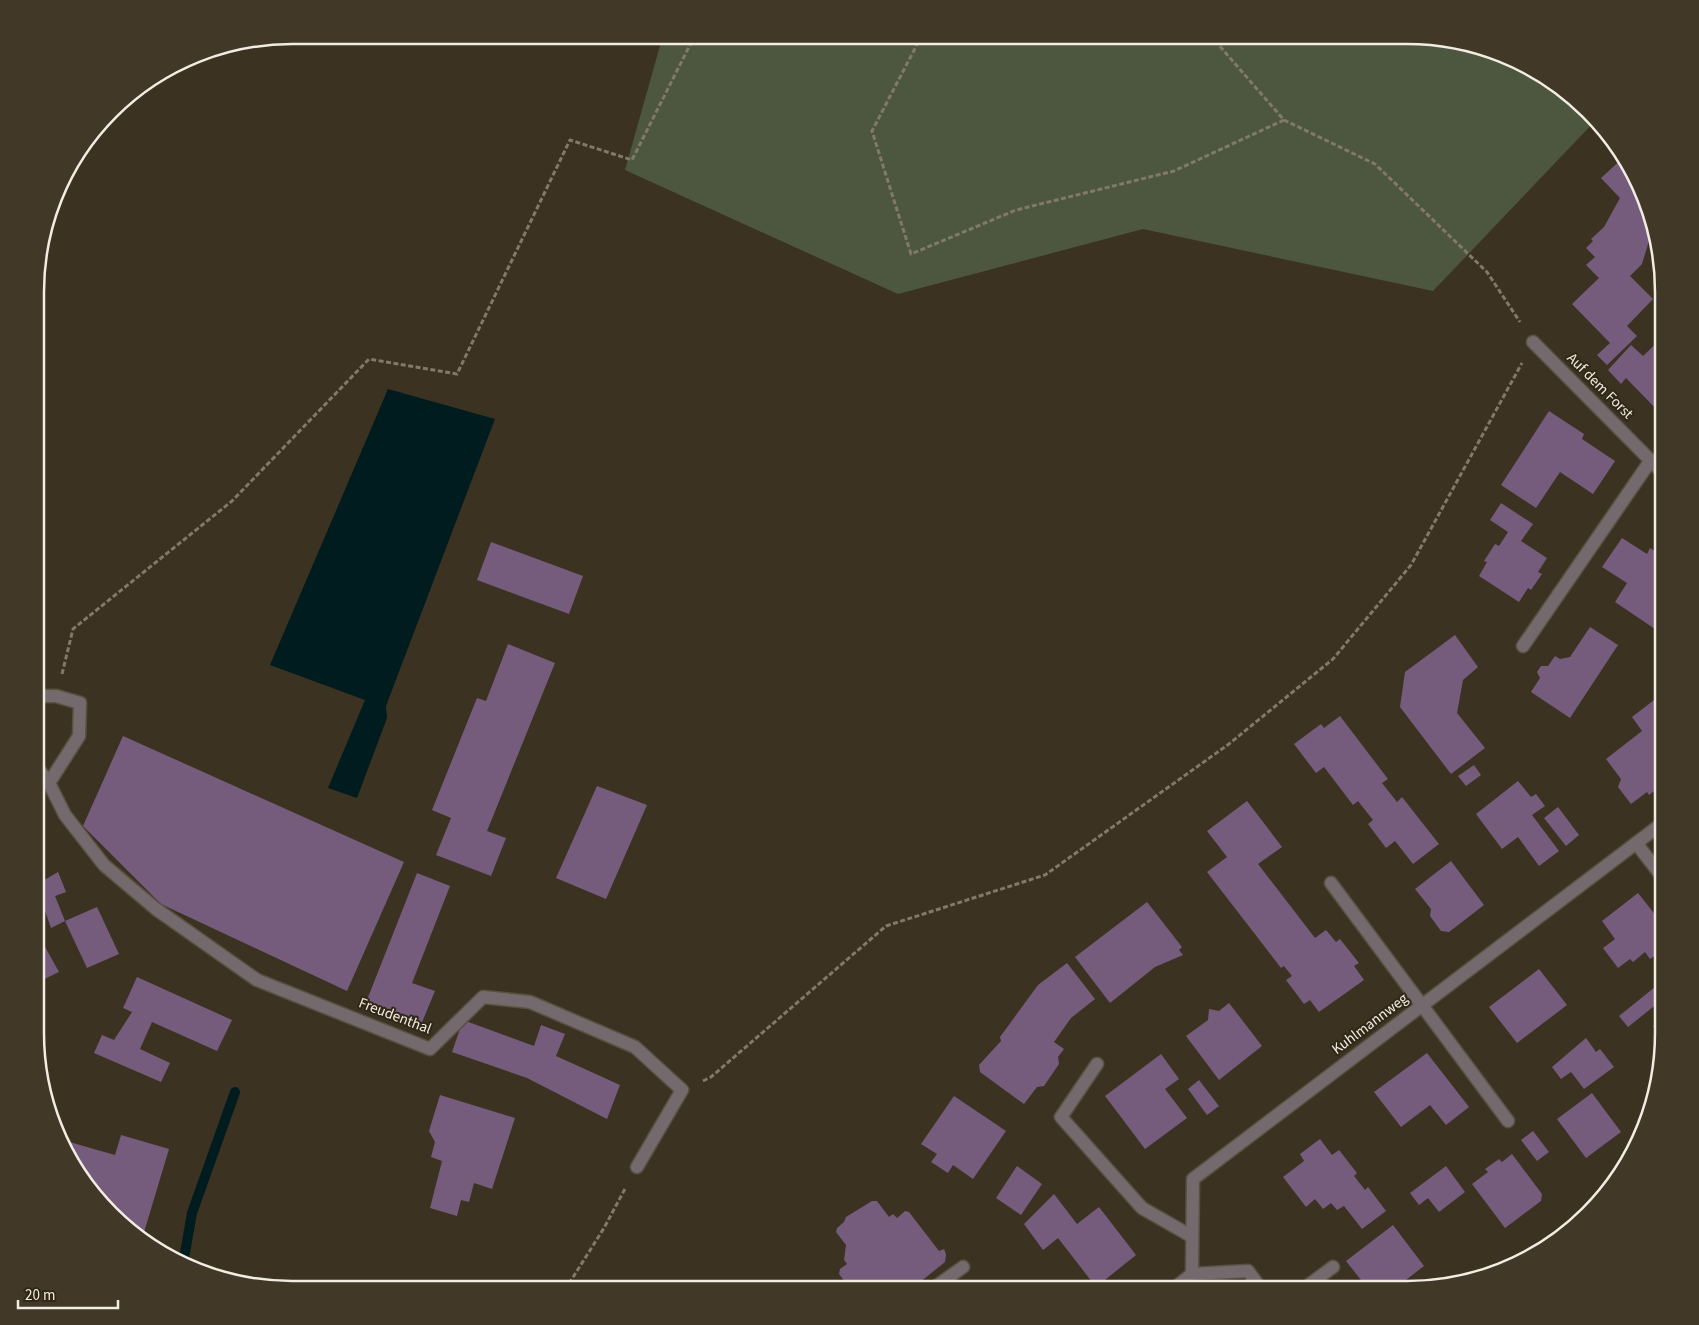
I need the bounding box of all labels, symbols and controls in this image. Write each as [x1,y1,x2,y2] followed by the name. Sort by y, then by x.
[1562,348,1638,424] street label: Auf dem Forst
[1327,988,1413,1060] street label: Kuhlmannweg
[356,993,435,1040] street label: Freudenthal
[18,1278,118,1310] scale bar
[25,1285,55,1306] text: 20 m

